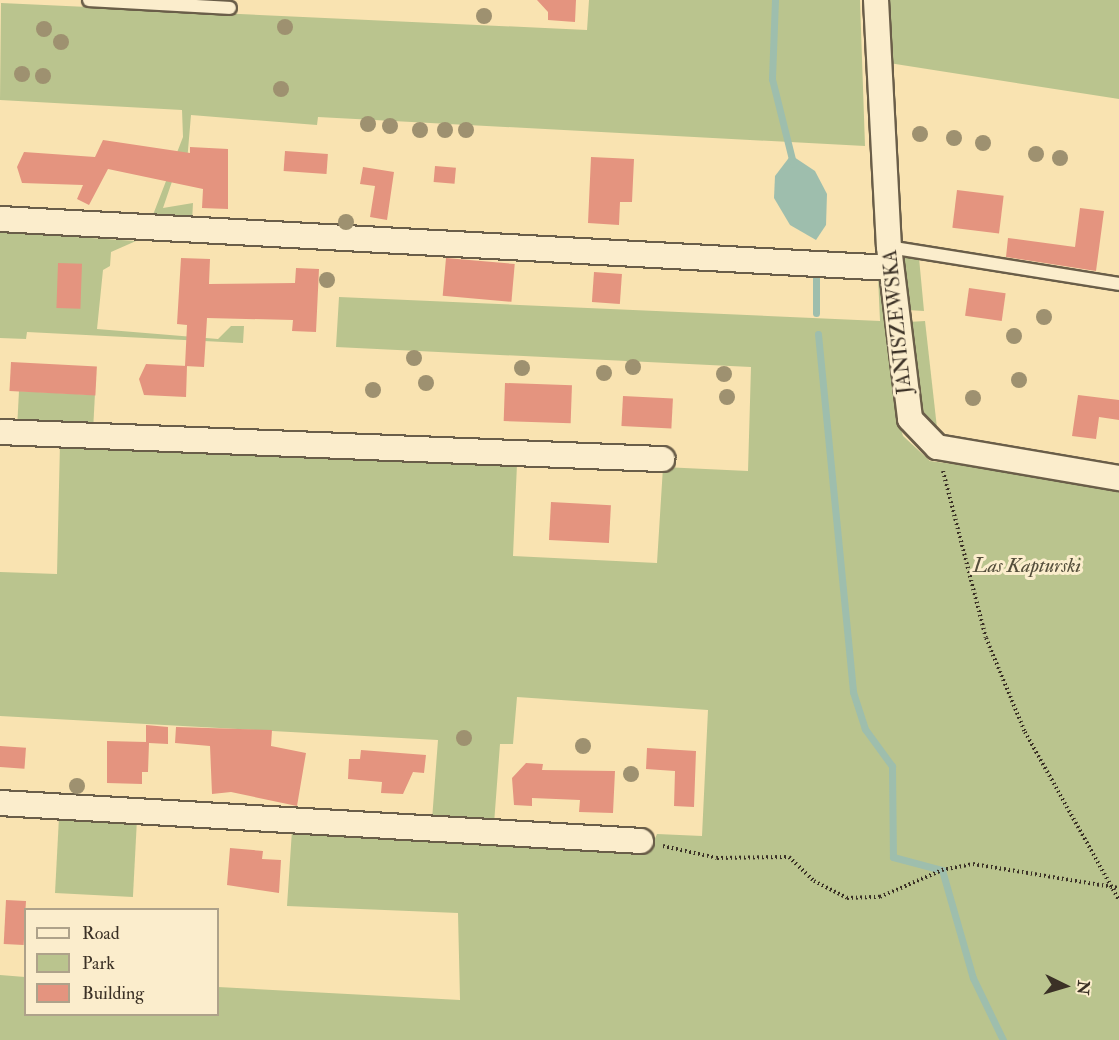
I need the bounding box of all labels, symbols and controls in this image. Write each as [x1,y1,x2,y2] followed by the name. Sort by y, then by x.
[877,248,917,396] street label: JANISZEWSKA
[973,553,1081,577] park label: Las Kapturski
[24,908,219,1016] legend
[82,922,120,945] text: Road
[82,952,115,975] text: Park
[1035,956,1095,1016] north arrow
[1072,980,1094,996] text: N
[82,982,144,1005] text: Building

